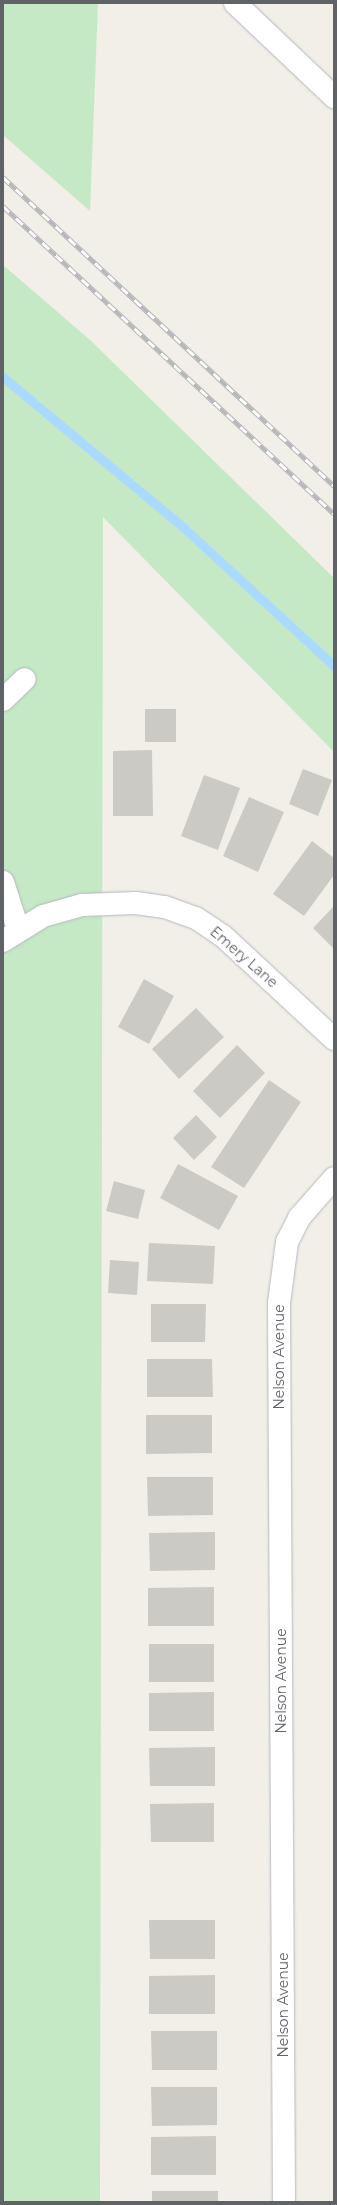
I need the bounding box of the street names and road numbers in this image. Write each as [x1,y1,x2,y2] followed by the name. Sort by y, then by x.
[207,923,281,991] street label: Emery Lane
[271,1304,287,1410] street label: Nelson Avenue
[273,1628,289,1734] street label: Nelson Avenue
[275,1952,291,2058] street label: Nelson Avenue

